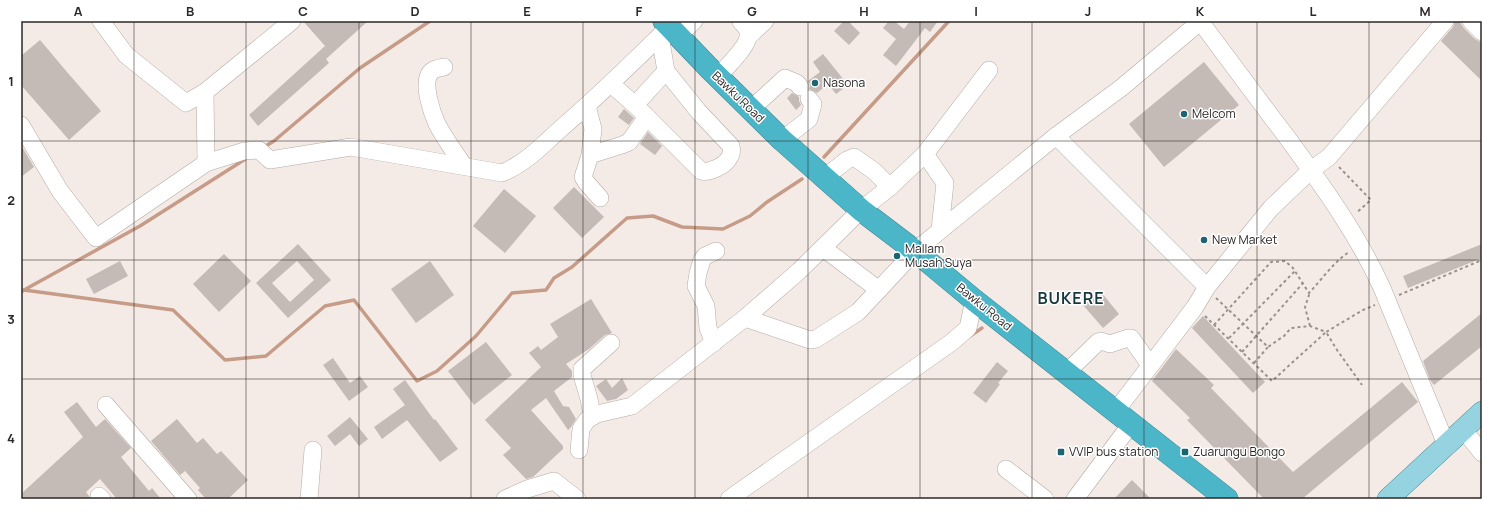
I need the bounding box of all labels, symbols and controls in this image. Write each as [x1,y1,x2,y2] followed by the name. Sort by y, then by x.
[74,2,83,20] text: A
[186,2,194,20] text: B
[298,2,308,20] text: C
[410,2,420,20] text: D
[523,2,531,20] text: E
[636,2,643,20] text: F
[747,2,757,20] text: G
[859,2,869,20] text: H
[974,2,978,20] text: I
[1085,2,1091,20] text: J
[1196,2,1205,20] text: K
[1310,2,1317,20] text: L
[1419,2,1431,20] text: M
[708,67,768,126] street label: Bawku Road
[8,72,14,90] text: 1
[823,74,865,91] place label: Nasona
[810,78,820,88] marker: Nasona
[1192,105,1236,122] place label: Melcom
[1179,109,1189,119] marker: Melcom
[7,191,15,209] text: 2
[1212,231,1278,248] place label: New Market
[1199,235,1209,245] marker: New Market
[905,240,972,271] place label: Mallam Musah Suya
[892,251,902,261] marker: Mallam Musah Suya
[953,279,1016,334] street label: Bawku Road
[1037,287,1105,309] district label: BUKERE
[7,310,15,328] text: 3
[7,429,15,447] text: 4
[1069,443,1158,460] place label: VVIP bus station
[1193,443,1285,460] place label: Zuarungu Bongo
[1056,447,1066,457] marker: VVIP bus station
[1180,447,1190,457] marker: Zuarungu Bongo

